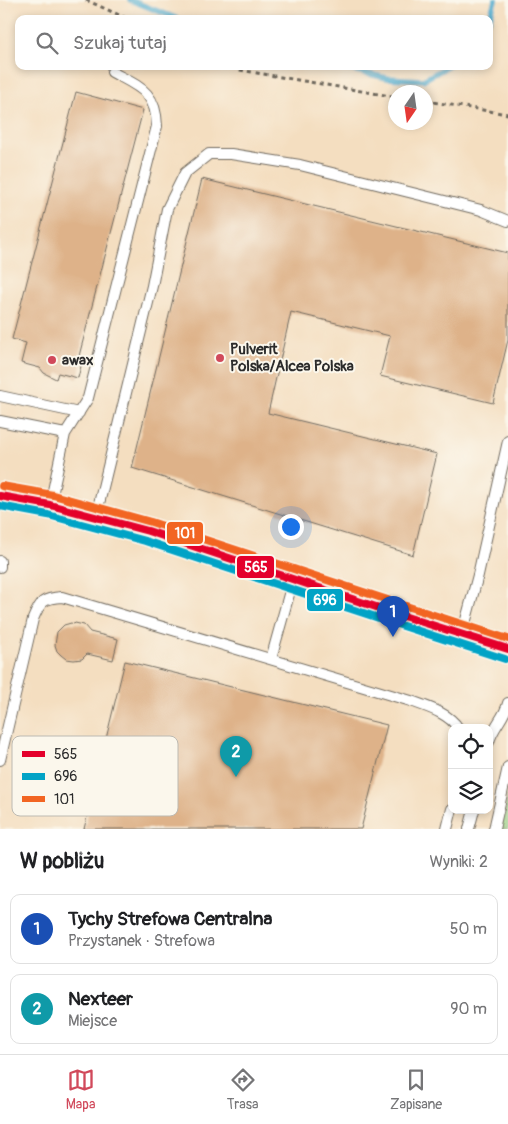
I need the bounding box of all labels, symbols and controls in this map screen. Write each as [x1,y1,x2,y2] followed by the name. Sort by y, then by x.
[15,15,493,70] search box
[33,29,61,57] icon: search
[73,31,167,55] text: Szukaj tutaj
[388,85,433,130] north arrow
[230,340,354,376] place label: Pulverit Polska/Alcea Polska
[62,351,94,370] place label: awax
[214,352,226,364] marker: Pulverit Polska/Alcea Polska
[46,354,58,366] marker: awax
[278,514,304,540] your location
[166,521,204,545] line badge: 101
[175,525,195,542] text: 101
[236,555,275,579] line badge: 565
[244,559,268,576] text: 565
[306,588,344,612] line badge: 696
[313,592,337,609] text: 696
[377,596,409,637] pin: 1
[448,724,493,814] map controls
[448,724,493,769] button: locate
[12,736,178,816] legend
[220,736,252,777] pin: 2
[54,746,77,763] text: 565
[54,768,78,785] text: 696
[448,769,493,814] button: layers
[54,791,75,808] text: 101
[20,848,104,875] text: W pobliżu
[429,852,488,872] text: Wyniki: 2
[68,907,272,931] text: Tychy Strefowa Centralna
[34,919,40,939] text: 1
[450,919,487,939] text: 50 m
[68,931,215,951] text: Przystanek · Strefowa
[68,987,133,1011] text: Nexteer
[33,999,41,1019] text: 2
[450,999,487,1019] text: 90 m
[68,1011,117,1031] text: Miejsce
[66,1066,95,1113] tab: Mapa
[227,1066,258,1113] tab: Trasa
[390,1066,442,1113] tab: Zapisane

